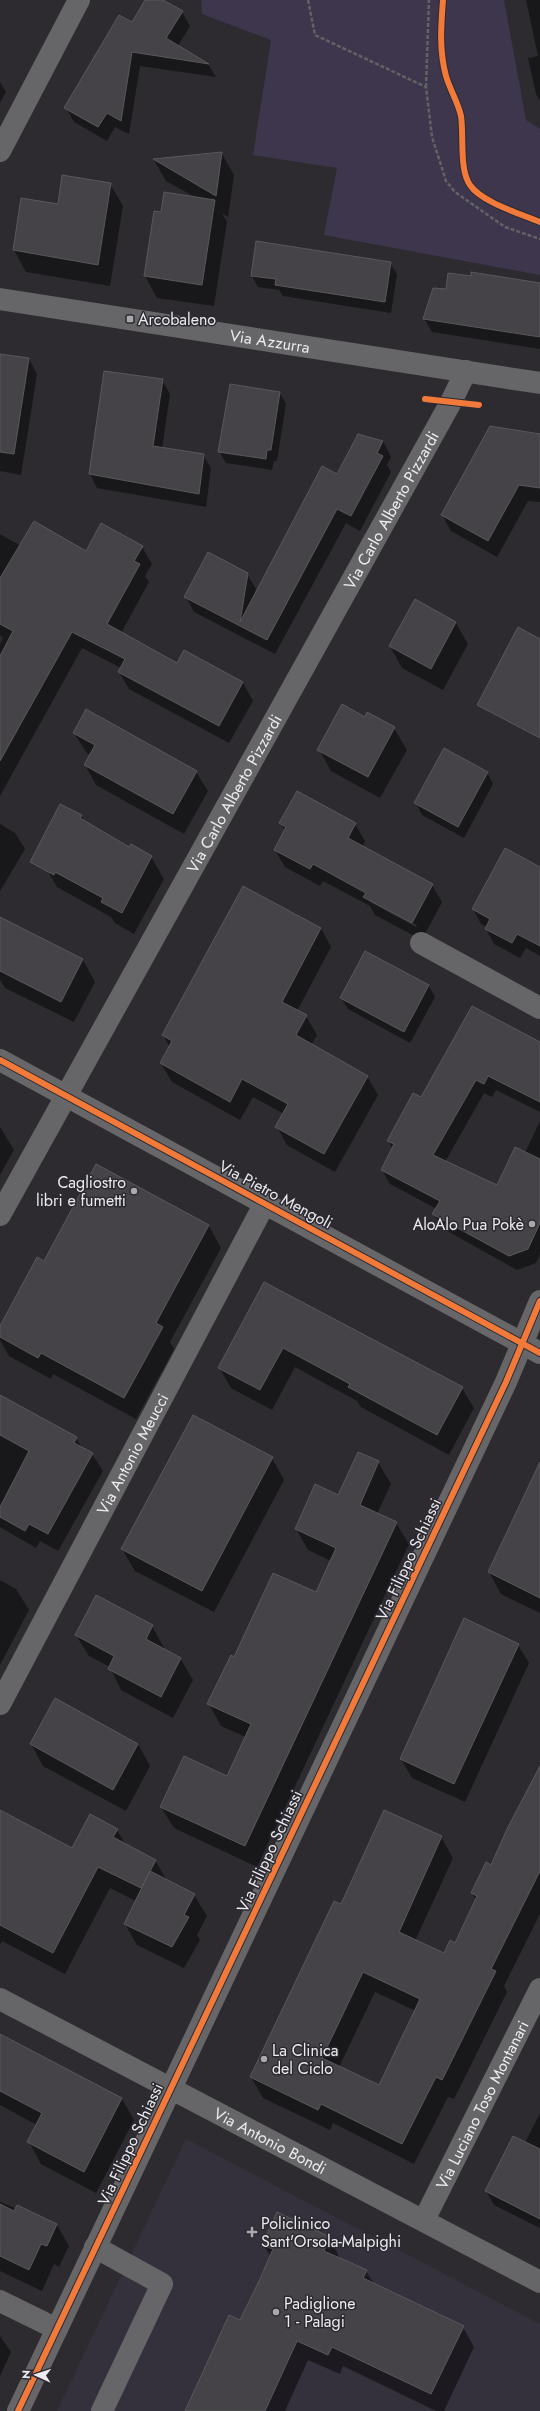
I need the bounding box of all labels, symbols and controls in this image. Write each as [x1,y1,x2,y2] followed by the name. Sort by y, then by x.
[138,308,216,331] place label: Arcobaleno
[125,314,135,324] marker: Arcobaleno
[228,324,311,359] street label: Via Azzurra
[338,427,445,594] street label: Via Carlo Alberto Pizzardi
[181,710,287,877] street label: Via Carlo Alberto Pizzardi
[215,1155,337,1234] street label: Via Pietro Mengoli
[36,1171,126,1212] place label: Cagliostro libri e fumetti
[129,1186,139,1196] marker: Cagliostro libri e fumetti
[413,1213,524,1236] place label: AloAlo Pua Pokè
[527,1219,537,1229] marker: AloAlo Pua Pokè
[91,1389,174,1519] street label: Via Antonio Meucci
[370,1494,447,1624] street label: Via Filippo Schiassi
[231,1786,308,1916] street label: Via Filippo Schiassi
[430,2017,534,2193] street label: Via Luciano Toso Montanari
[272,2039,338,2080] place label: La Clinica del Ciclo
[259,2054,269,2064] marker: La Clinica del Ciclo
[92,2079,169,2209] street label: Via Filippo Schiassi
[210,2102,330,2180] street label: Via Antonio Bondi
[261,2212,401,2253] place label: Policlinico Sant'Orsola-Malpighi
[246,2226,258,2238] marker: Policlinico Sant'Orsola-Malpighi
[284,2292,356,2333] place label: Padiglione 1 - Palagi
[271,2307,281,2317] marker: Padiglione 1 - Palagi
[16,2355,56,2395] north arrow
[18,2370,34,2379] text: N

